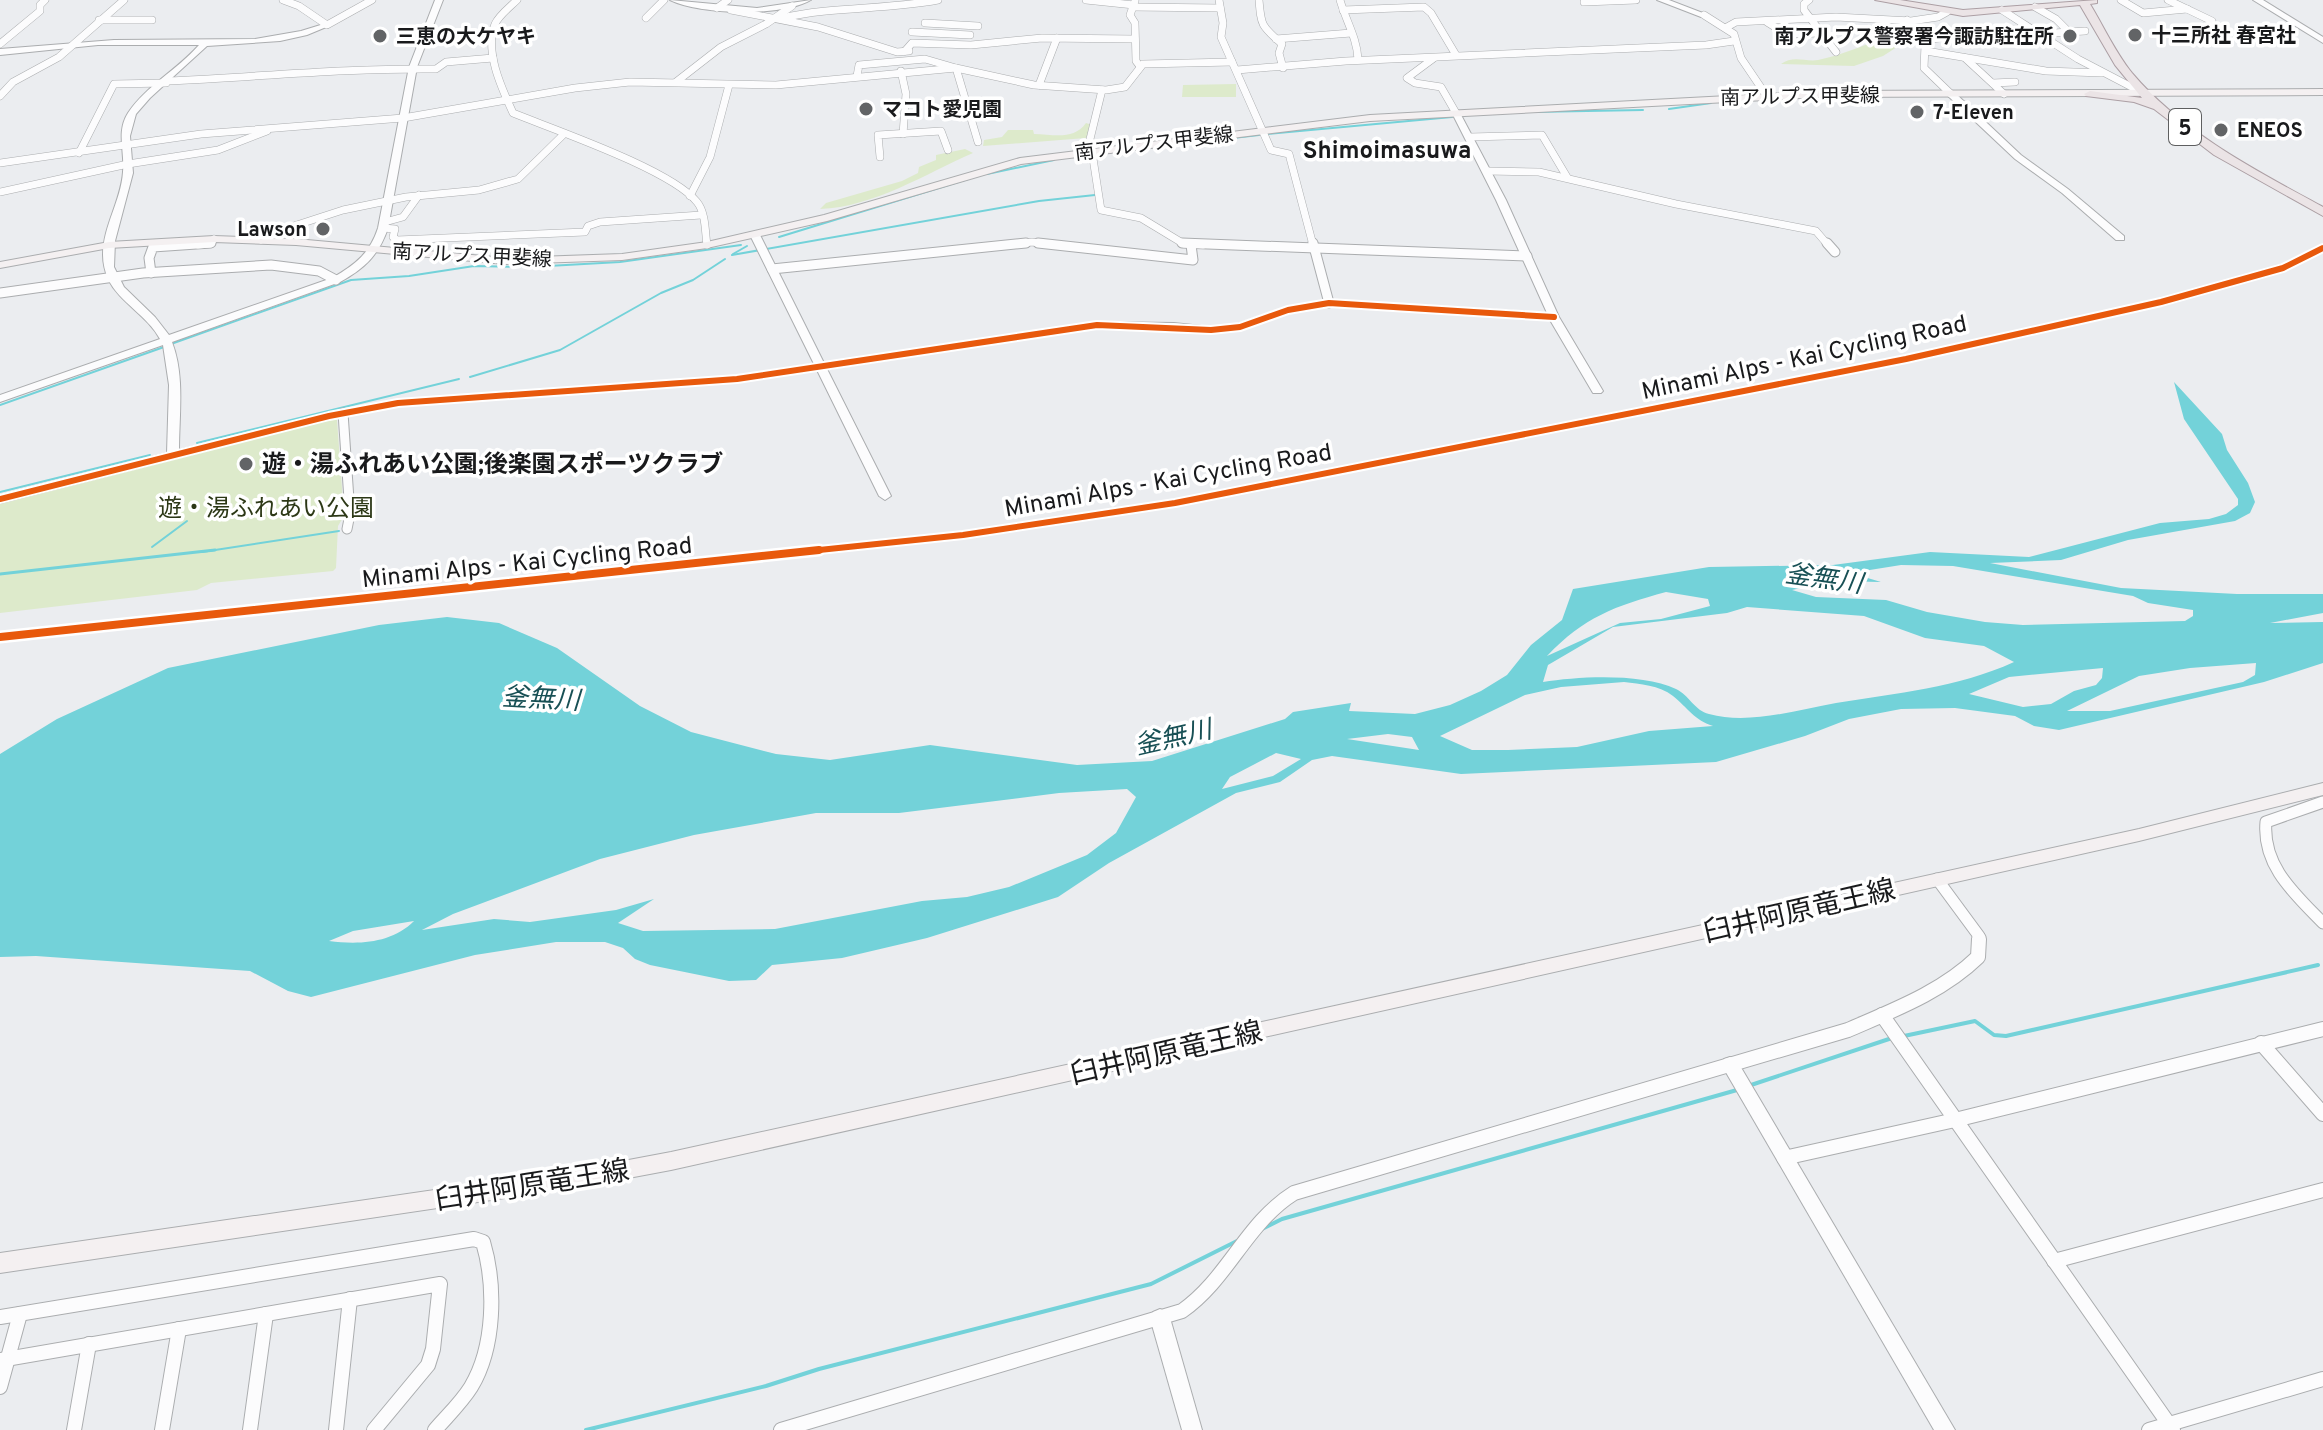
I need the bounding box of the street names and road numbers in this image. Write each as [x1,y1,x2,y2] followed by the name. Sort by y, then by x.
[1720,84,1880,112] street label: 南アルプス甲斐線
[2169,109,2201,145] road number: 5
[1073,122,1235,168] street label: 南アルプス甲斐線
[391,240,552,274] street label: 南アルプス甲斐線
[1639,310,1970,408] street label: Minami Alps - Kai Cycling Road
[1002,438,1334,526] street label: Minami Alps - Kai Cycling Road
[361,532,694,596] street label: Minami Alps - Kai Cycling Road
[1700,873,1899,953] street label: 臼井阿原竜王線
[1067,1015,1266,1095] street label: 臼井阿原竜王線
[433,1154,632,1220] street label: 臼井阿原竜王線

